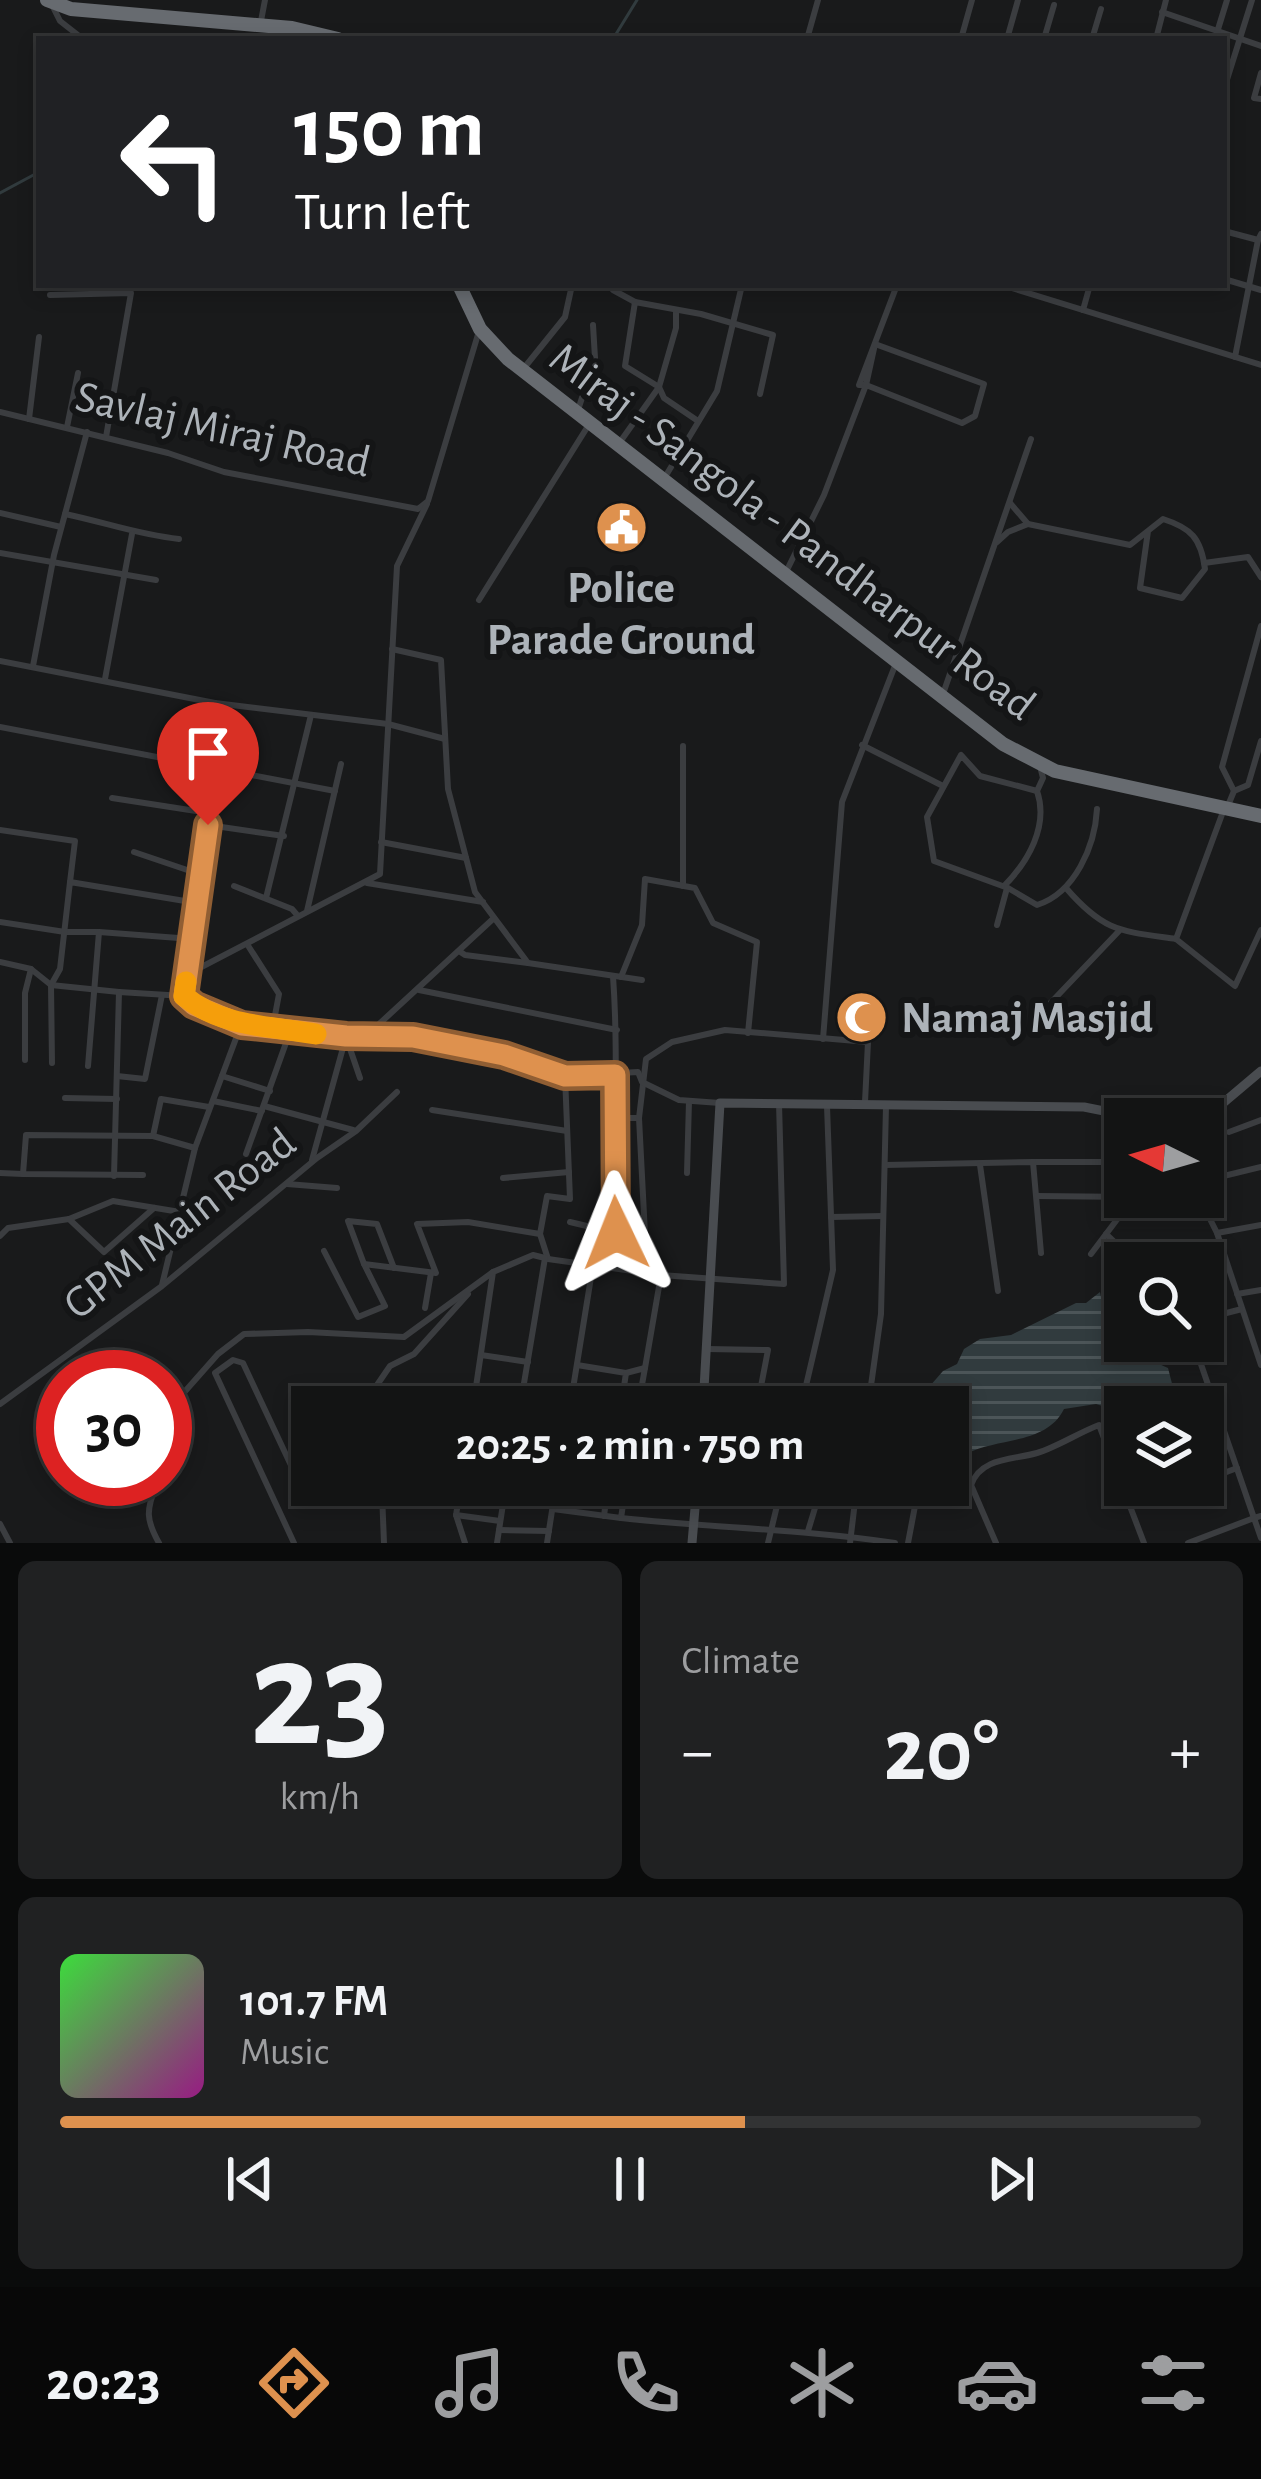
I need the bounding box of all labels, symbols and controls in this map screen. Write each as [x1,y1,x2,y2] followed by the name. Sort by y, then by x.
[96,84,252,240] icon: left
[294,88,485,172] text: 150 m
[294,186,470,240] text: Turn left
[541,335,1043,729] street label: Miraj - Sangola - Pandharpur Road
[71,374,375,486] street label: Savlaj Miraj Road
[593,499,649,555] public building icon: Police Parade Ground
[487,566,755,663] place label: Police Parade Ground
[157,702,259,825] pin
[175,720,241,786] icon: arrive
[834,990,890,1046] mosque icon: Namaj Masjid
[901,996,1153,1041] place label: Namaj Masjid
[1104,1098,1224,1218] north arrow
[1104,1098,1224,1506] map controls
[56,1120,304,1328] street label: GPM Main Road
[553,1170,679,1296] position arrow
[1104,1242,1224,1362] button: search
[36,1350,192,1506] speed limit sign: 30
[1104,1386,1224,1506] button: layers
[456,1423,804,1468] text: 20:25 · 2 min · 750 m
[249,1618,390,1774] text: 23
[682,1642,800,1681] text: Climate
[883,1707,999,1797] text: 20°
[682,1719,713,1785] text: −
[1169,1719,1201,1785] text: +
[280,1778,360,1817] text: km/h
[240,1979,388,2024] text: 101.7 FM
[240,2033,329,2072] text: Music
[217,2146,283,2212] icon: previous
[597,2146,663,2212] icon: pause
[978,2146,1044,2212] icon: next
[252,2341,336,2425] icon: directions
[428,2341,512,2425] icon: music
[604,2341,688,2425] icon: phone
[780,2341,864,2425] icon: climate
[955,2341,1039,2425] icon: car
[1131,2341,1215,2425] icon: filters
[46,2356,161,2410] text: 20:23

